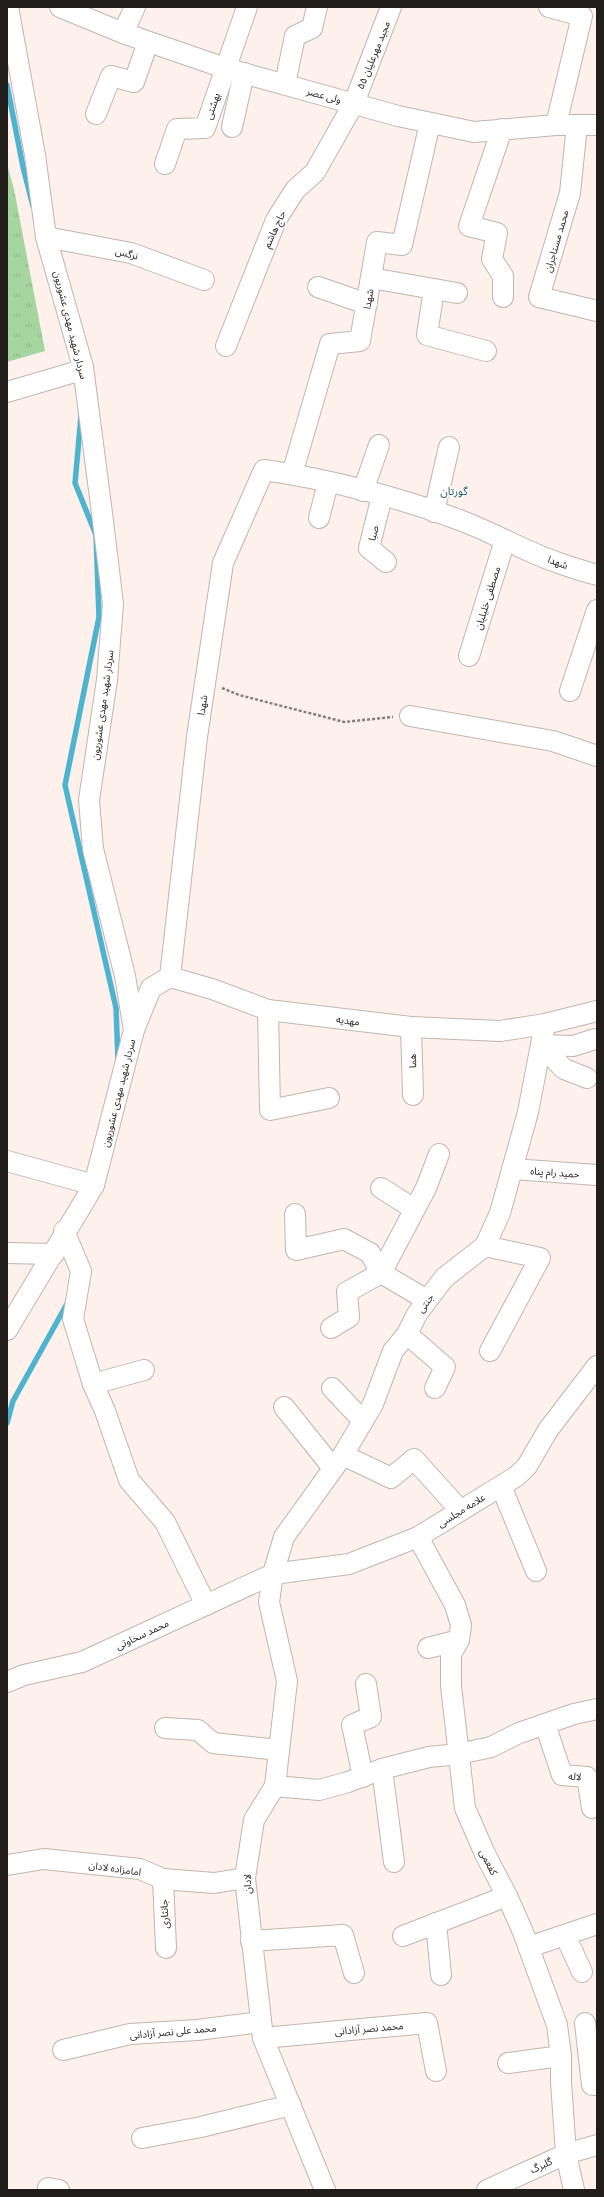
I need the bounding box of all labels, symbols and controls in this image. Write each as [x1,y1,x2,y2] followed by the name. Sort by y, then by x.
[354,19,393,91] street label: ۵۵ مجید مهرعلیان
[304,84,343,106] street label: ولی عصر
[202,91,222,121] street label: بهشتی
[260,208,290,250] street label: حاج هاشم
[541,208,572,274] street label: محمد مستاجران
[114,244,140,263] street label: نرگس
[51,270,90,381] street label: سردار شهید مهدی عشوریون
[360,288,376,310] street label: شهدا
[440,485,468,498] district label: گورتان
[365,524,381,542] street label: صبا
[546,553,570,571] street label: شهدا
[472,565,502,631] street label: مصطفی خلیلیان
[88,649,117,761] street label: سردار شهید مهدی عشوریون
[194,694,210,716] street label: شهدا
[336,1013,360,1027] street label: مهدیه
[99,1038,138,1149] street label: سردار شهید مهدی عشوریون
[406,1053,418,1068] street label: هما
[530,1164,580,1183] street label: حمید رام پناه
[414,1291,436,1315] street label: جنتی
[435,1491,487,1529] street label: علامه مجلسی
[114,1616,171,1652] street label: محمد سخاوتی
[568,1769,582,1783] street label: لاله
[477,1847,501,1878] street label: کفعمی
[88,1858,142,1879] street label: امامزاده لادان
[241,1874,253,1894] street label: لادان
[157,1899,172,1929] street label: جانثاری
[334,2019,404,2038] street label: محمد نصر آزادانی
[129,2021,217,2042] street label: محمد علی نصر آزادانی
[528,2154,555,2176] street label: گلبرگ

